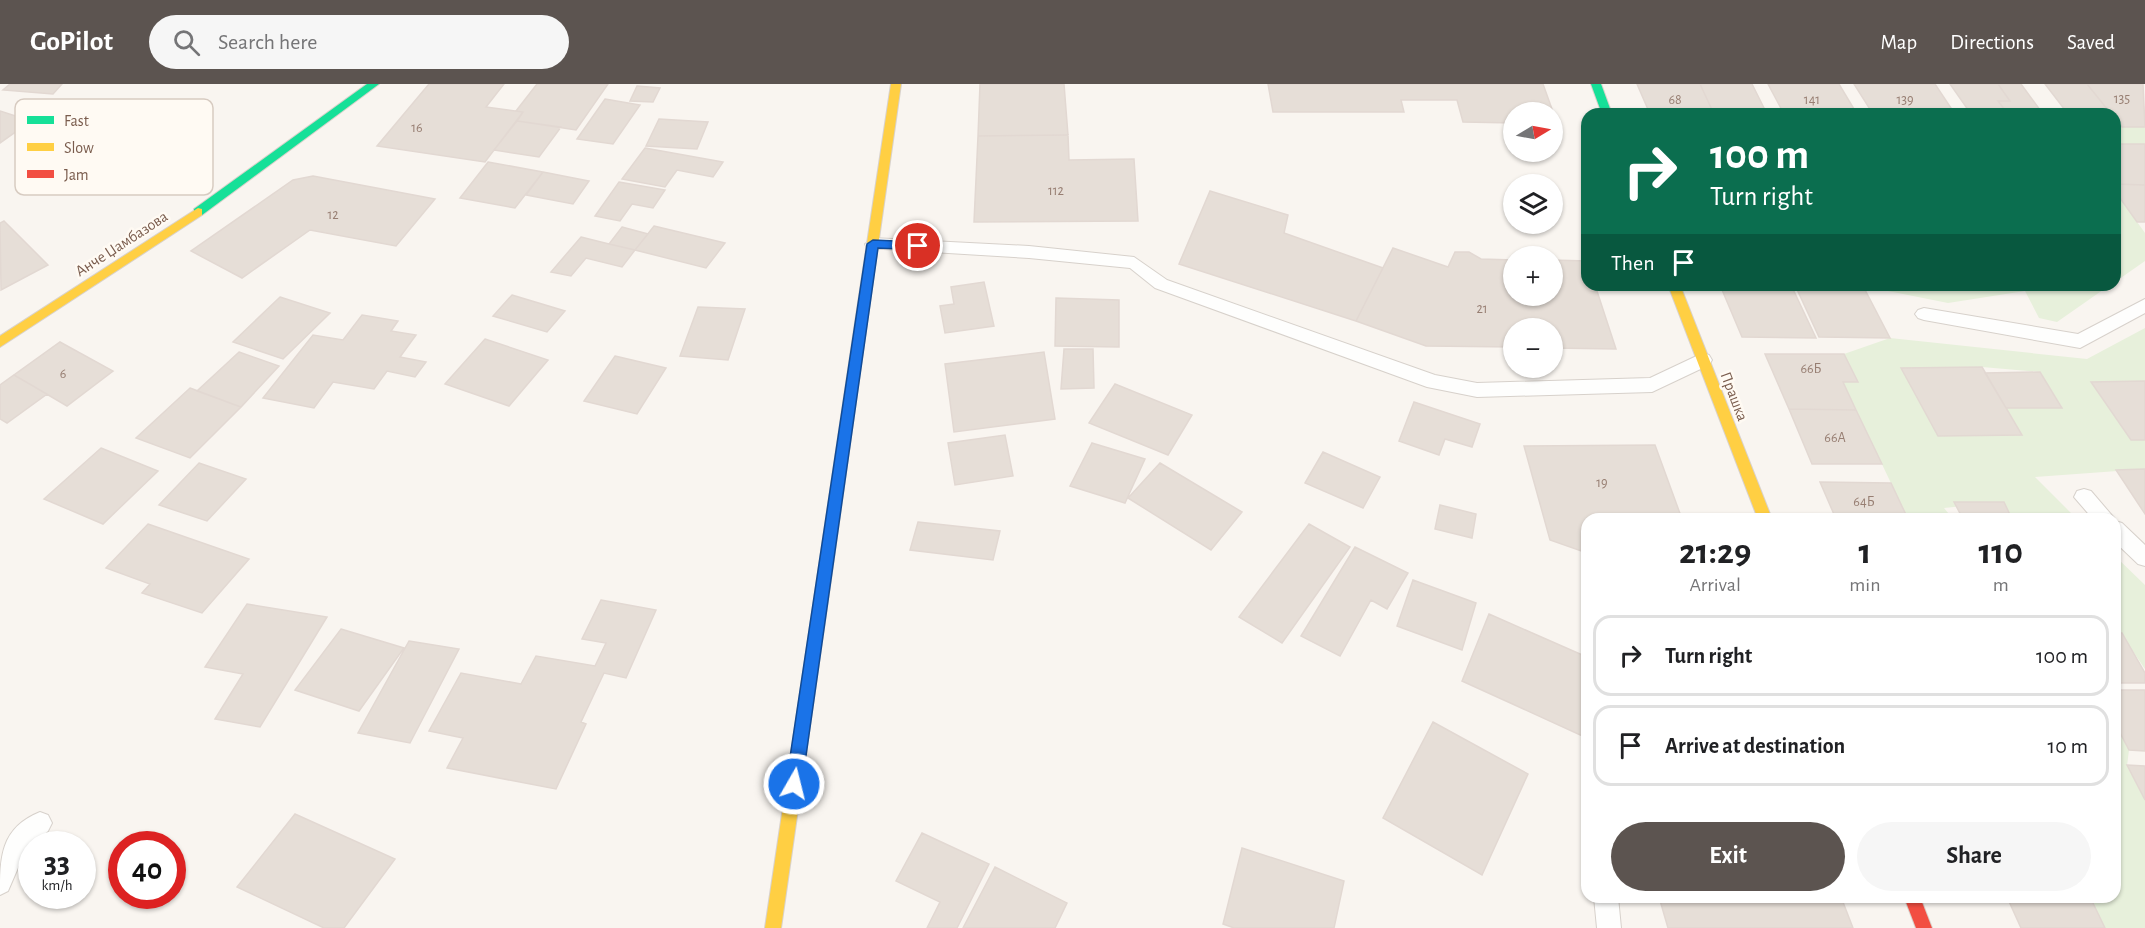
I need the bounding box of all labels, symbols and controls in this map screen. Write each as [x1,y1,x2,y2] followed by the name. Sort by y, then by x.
[149,15,569,69] search box
[170,26,203,59] icon: search
[30,28,113,56] text: GoPilot
[218,31,318,53] text: Search here
[1881,32,1917,53] text: Map
[1950,32,2034,53] text: Directions
[2067,32,2115,53] text: Saved
[2114,92,2130,106] house number: 135
[1668,93,1682,107] house number: 68
[1804,93,1820,107] house number: 141
[1896,93,1914,107] house number: 139
[15,99,213,195] legend
[1503,102,1563,162] north arrow
[1503,102,1563,378] map controls
[64,113,89,129] text: Fast
[411,121,423,135] house number: 16
[1611,132,1689,210] icon: right
[1710,134,1809,176] text: 100 m
[64,140,94,156] text: Slow
[64,167,89,183] text: Jam
[1503,174,1563,234] button: layers
[1710,183,1813,210] text: Turn right
[1048,184,1064,198] house number: 112
[73,208,171,280] street label: Анче Џамбазова
[327,208,339,222] house number: 12
[892,220,943,271] pin
[901,229,934,262] icon: arrive
[1503,246,1563,306] button: +
[1667,246,1700,279] icon: arrive
[1611,252,1655,274] text: Then
[1476,302,1488,316] house number: 21
[1503,318,1563,378] button: −
[1800,362,1822,376] house number: 66Б
[60,367,66,381] house number: 6
[1717,369,1751,423] street label: Прашка
[1824,431,1846,445] house number: 66А
[1596,476,1608,490] house number: 19
[1853,495,1875,509] house number: 64Б
[1679,534,1751,570] text: 21:29
[1858,534,1871,570] text: 1
[1978,534,2023,570] text: 110
[1689,575,1741,595] text: Arrival
[1849,575,1881,595] text: min
[1993,575,2009,595] text: m
[1614,639,1647,672] icon: right
[1665,645,1752,667] text: Turn right
[2036,645,2088,667] text: 100 m
[1614,729,1647,762] icon: arrive
[1665,735,1845,757] text: Arrive at destination
[2048,735,2088,757] text: 10 m
[762,752,826,816] position arrow
[1611,822,1845,891] button: Exit
[1857,822,2091,891] button: Share
[108,831,186,909] speed limit sign: 40
[44,848,70,878] text: 33
[42,878,72,893] text: km/h

